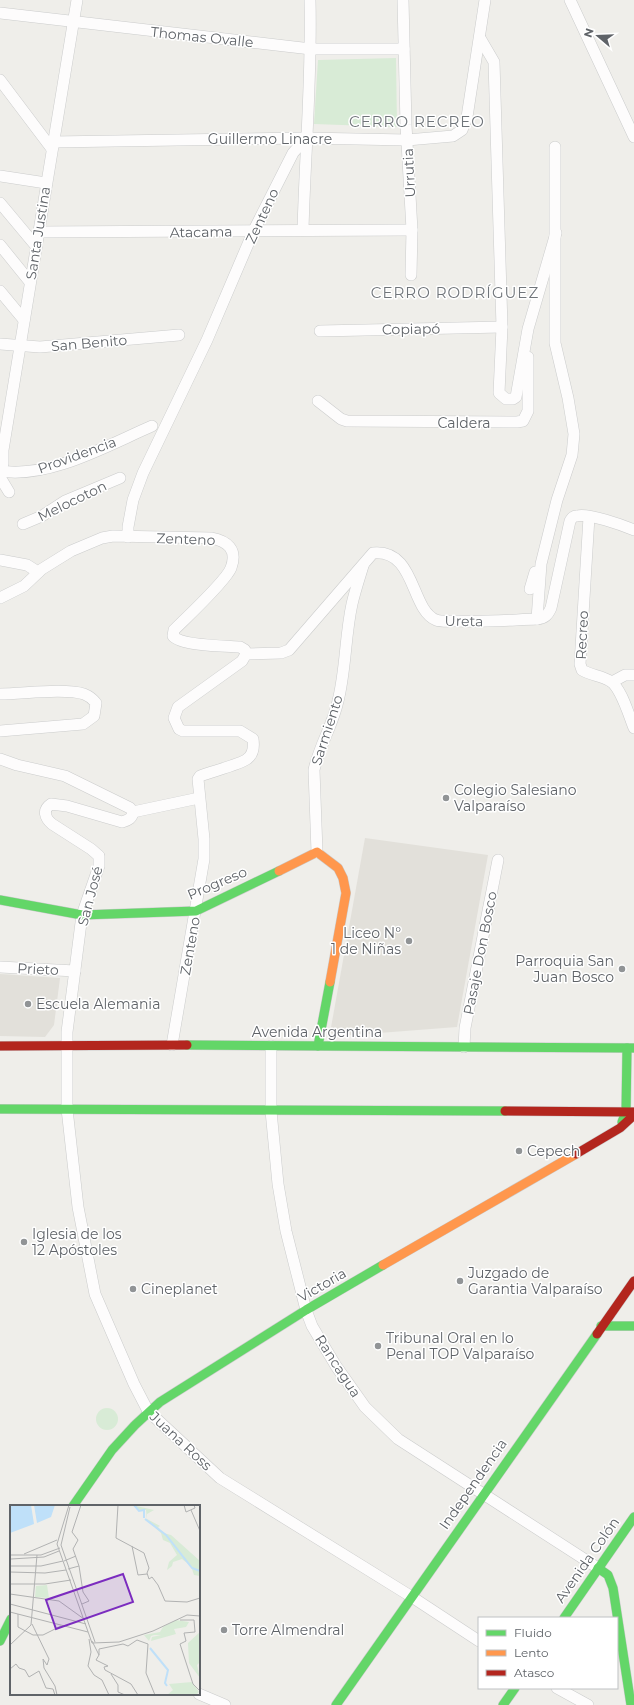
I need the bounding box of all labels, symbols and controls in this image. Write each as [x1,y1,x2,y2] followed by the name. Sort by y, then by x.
[578,16,618,56] north arrow
[150,23,254,51] street label: Thomas Ovalle
[580,26,597,39] text: N
[349,112,485,131] district label: CERRO RECREO
[208,130,332,148] street label: Guillermo Linacre
[399,148,419,198] street label: Urrutia
[22,185,54,281] street label: Santa Justina
[241,185,283,247] street label: Zenteno
[169,222,233,242] street label: Atacama
[371,283,539,302] district label: CERRO RODRÍGUEZ
[382,319,440,339] street label: Copiapó
[50,331,128,355] street label: San Benito
[437,414,491,432] street label: Caldera
[35,432,119,478] street label: Providencia
[35,477,109,525] street label: Melocoton
[156,529,216,549] street label: Zenteno
[572,610,592,660] street label: Recreo
[445,612,483,630] street label: Ureta
[307,692,347,768] street label: Sarmiento
[454,781,577,815] place label: Colegio Salesiano Valparaíso
[441,793,451,803] marker: Colegio Salesiano Valparaíso
[184,862,250,904] street label: Progreso
[73,864,107,928] street label: San José
[459,890,501,1016] street label: Pasaje Don Bosco
[176,915,204,977] street label: Zenteno
[331,924,401,958] place label: Liceo N° 1 de Niñas
[404,936,414,946] marker: Liceo N° 1 de Niñas
[515,952,614,986] place label: Parroquia San Juan Bosco
[17,959,59,979] street label: Prieto
[617,964,627,974] marker: Parroquia San Juan Bosco
[36,995,160,1013] place label: Escuela Alemania
[23,999,33,1009] marker: Escuela Alemania
[252,1023,382,1041] street label: Avenida Argentina
[527,1142,580,1160] place label: Cepech
[514,1146,524,1156] marker: Cepech
[32,1225,122,1259] place label: Iglesia de los 12 Apóstoles
[19,1237,29,1247] marker: Iglesia de los 12 Apóstoles
[295,1264,349,1306] street label: Victoria
[467,1264,603,1298] place label: Juzgado de Garantia Valparaíso
[455,1276,465,1286] marker: Juzgado de Garantia Valparaíso
[141,1280,218,1298] place label: Cineplanet
[128,1284,138,1294] marker: Cineplanet
[386,1329,534,1363] place label: Tribunal Oral en lo Penal TOP Valparaíso
[311,1331,365,1401] street label: Rancagua
[373,1341,383,1351] marker: Tribunal Oral en lo Penal TOP Valparaíso
[145,1407,216,1475] street label: Juana Ross
[435,1435,511,1533] street label: Independencia
[10,1505,200,1695] inset map
[551,1514,623,1606] street label: Avenida Colón
[478,1617,618,1689] legend
[232,1621,344,1639] place label: Torre Almendral
[219,1625,229,1635] marker: Torre Almendral
[514,1625,552,1640] text: Fluido
[514,1645,549,1660] text: Lento
[514,1665,554,1680] text: Atasco

